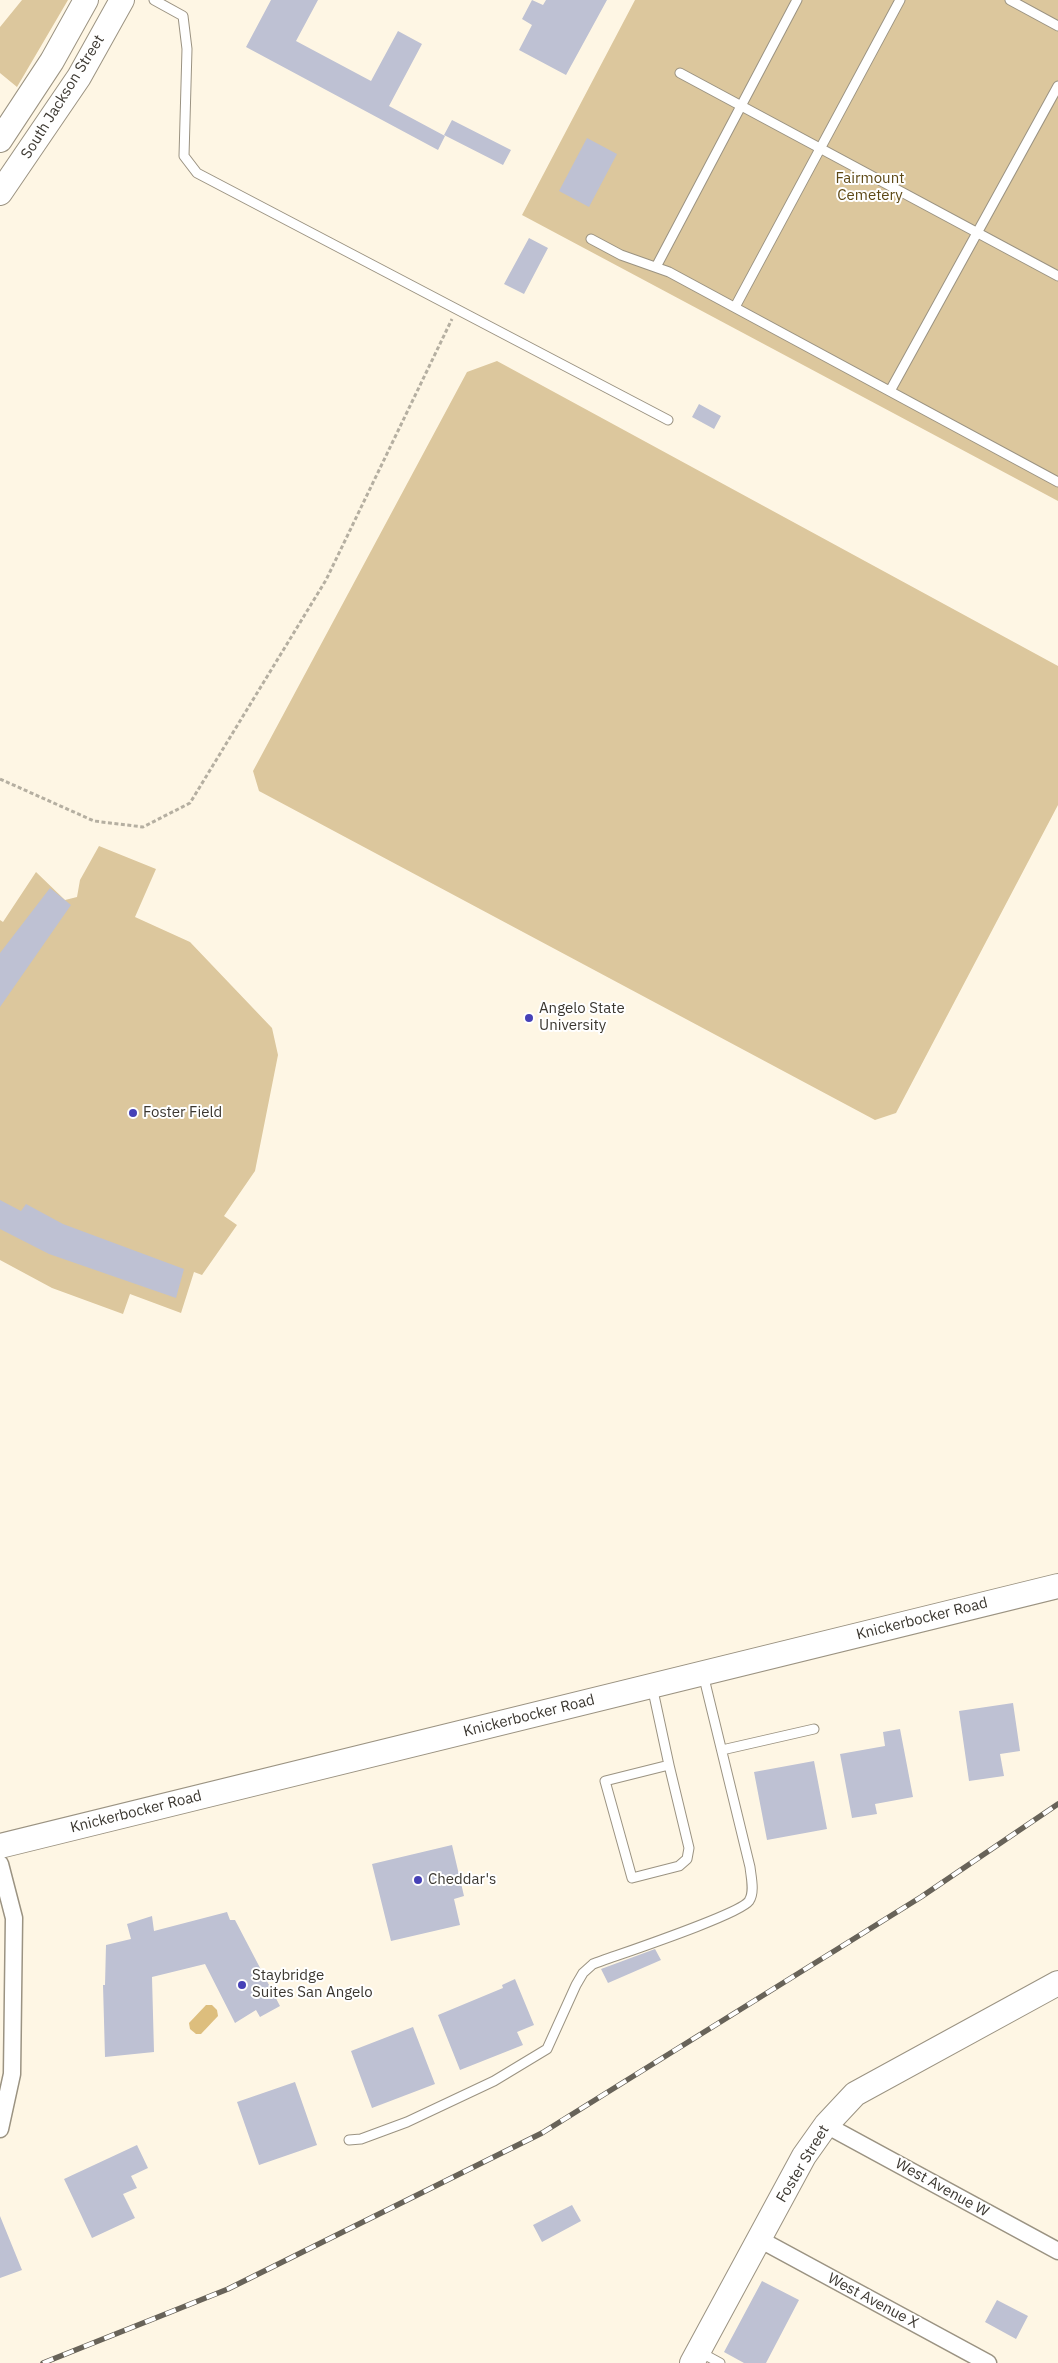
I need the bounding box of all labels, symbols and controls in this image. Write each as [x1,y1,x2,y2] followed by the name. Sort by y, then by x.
[18,32,108,162] street label: South Jackson Street
[836,170,904,205] park label: Fairmount Cemetery
[539,1000,625,1035] place label: Angelo State University
[523,1012,535,1024] marker: Angelo State University
[143,1104,222,1122] place label: Foster Field
[127,1107,139,1119] marker: Foster Field
[855,1594,989,1644] street label: Knickerbocker Road
[462,1691,596,1741] street label: Knickerbocker Road
[69,1787,203,1837] street label: Knickerbocker Road
[428,1871,496,1889] place label: Cheddar's
[412,1874,424,1886] marker: Cheddar's
[252,1967,373,2002] place label: Staybridge Suites San Angelo
[236,1979,248,1991] marker: Staybridge Suites San Angelo
[773,2122,833,2206] street label: Foster Street
[892,2155,992,2221] street label: West Avenue W
[825,2270,921,2332] street label: West Avenue X

